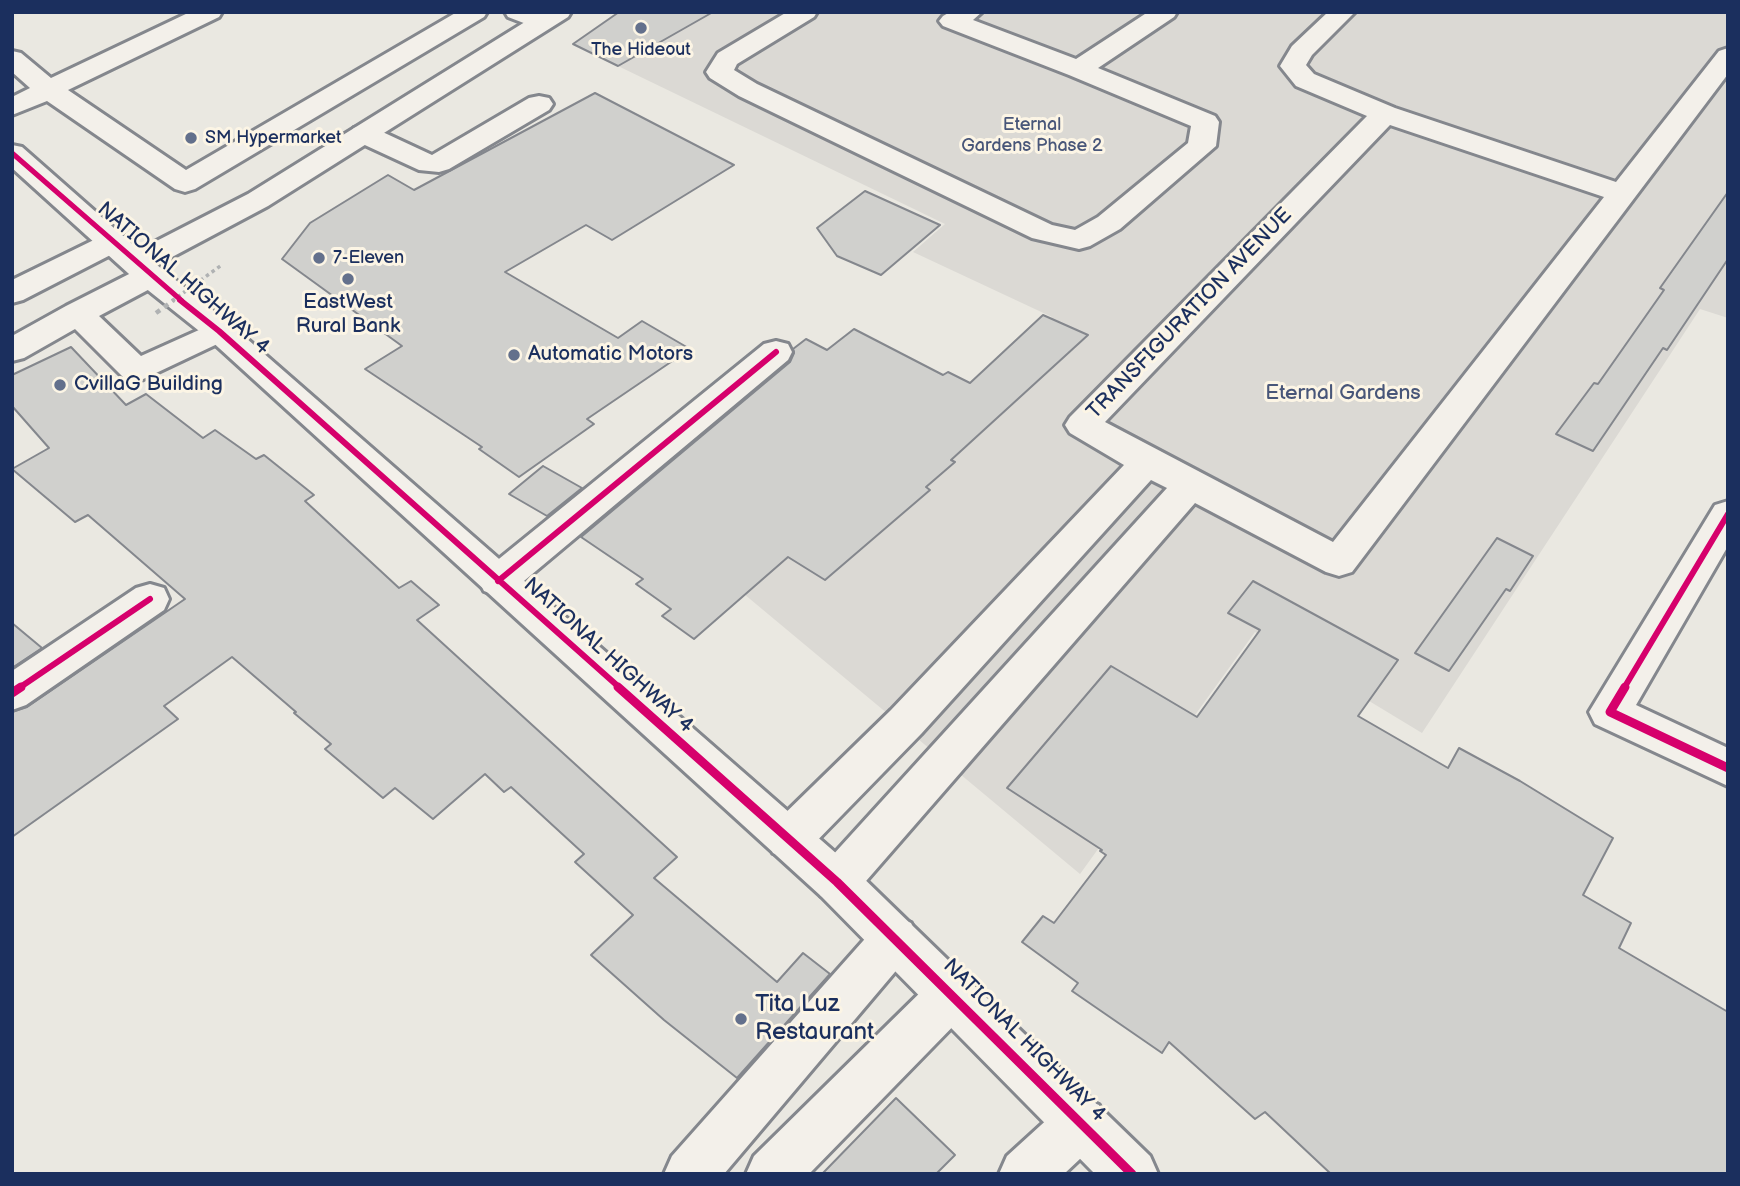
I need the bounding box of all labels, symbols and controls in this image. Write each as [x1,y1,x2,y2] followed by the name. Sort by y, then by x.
[633,20,649,36] marker: The Hideout
[591,39,691,61] place label: The Hideout
[961,114,1103,156] park label: Eternal Gardens Phase 2
[205,127,341,149] place label: SM Hypermarket
[183,130,199,146] marker: SM Hypermarket
[92,197,274,361] street label: NATIONAL HIGHWAY 4
[1082,203,1298,425] street label: TRANSFIGURATION AVENUE
[333,247,404,269] place label: 7-Eleven
[311,250,327,266] marker: 7-Eleven
[340,271,356,287] marker: EastWest Rural Bank
[296,290,400,340] place label: EastWest Rural Bank
[528,342,693,368] place label: Automatic Motors
[506,347,522,363] marker: Automatic Motors
[74,372,223,398] place label: CvillaG Building
[52,377,68,393] marker: CvillaG Building
[1265,381,1421,407] park label: Eternal Gardens
[518,573,698,739] street label: NATIONAL HIGHWAY 4
[937,954,1111,1128] street label: NATIONAL HIGHWAY 4
[755,991,874,1047] place label: Tita Luz Restaurant
[733,1011,749,1027] marker: Tita Luz Restaurant

